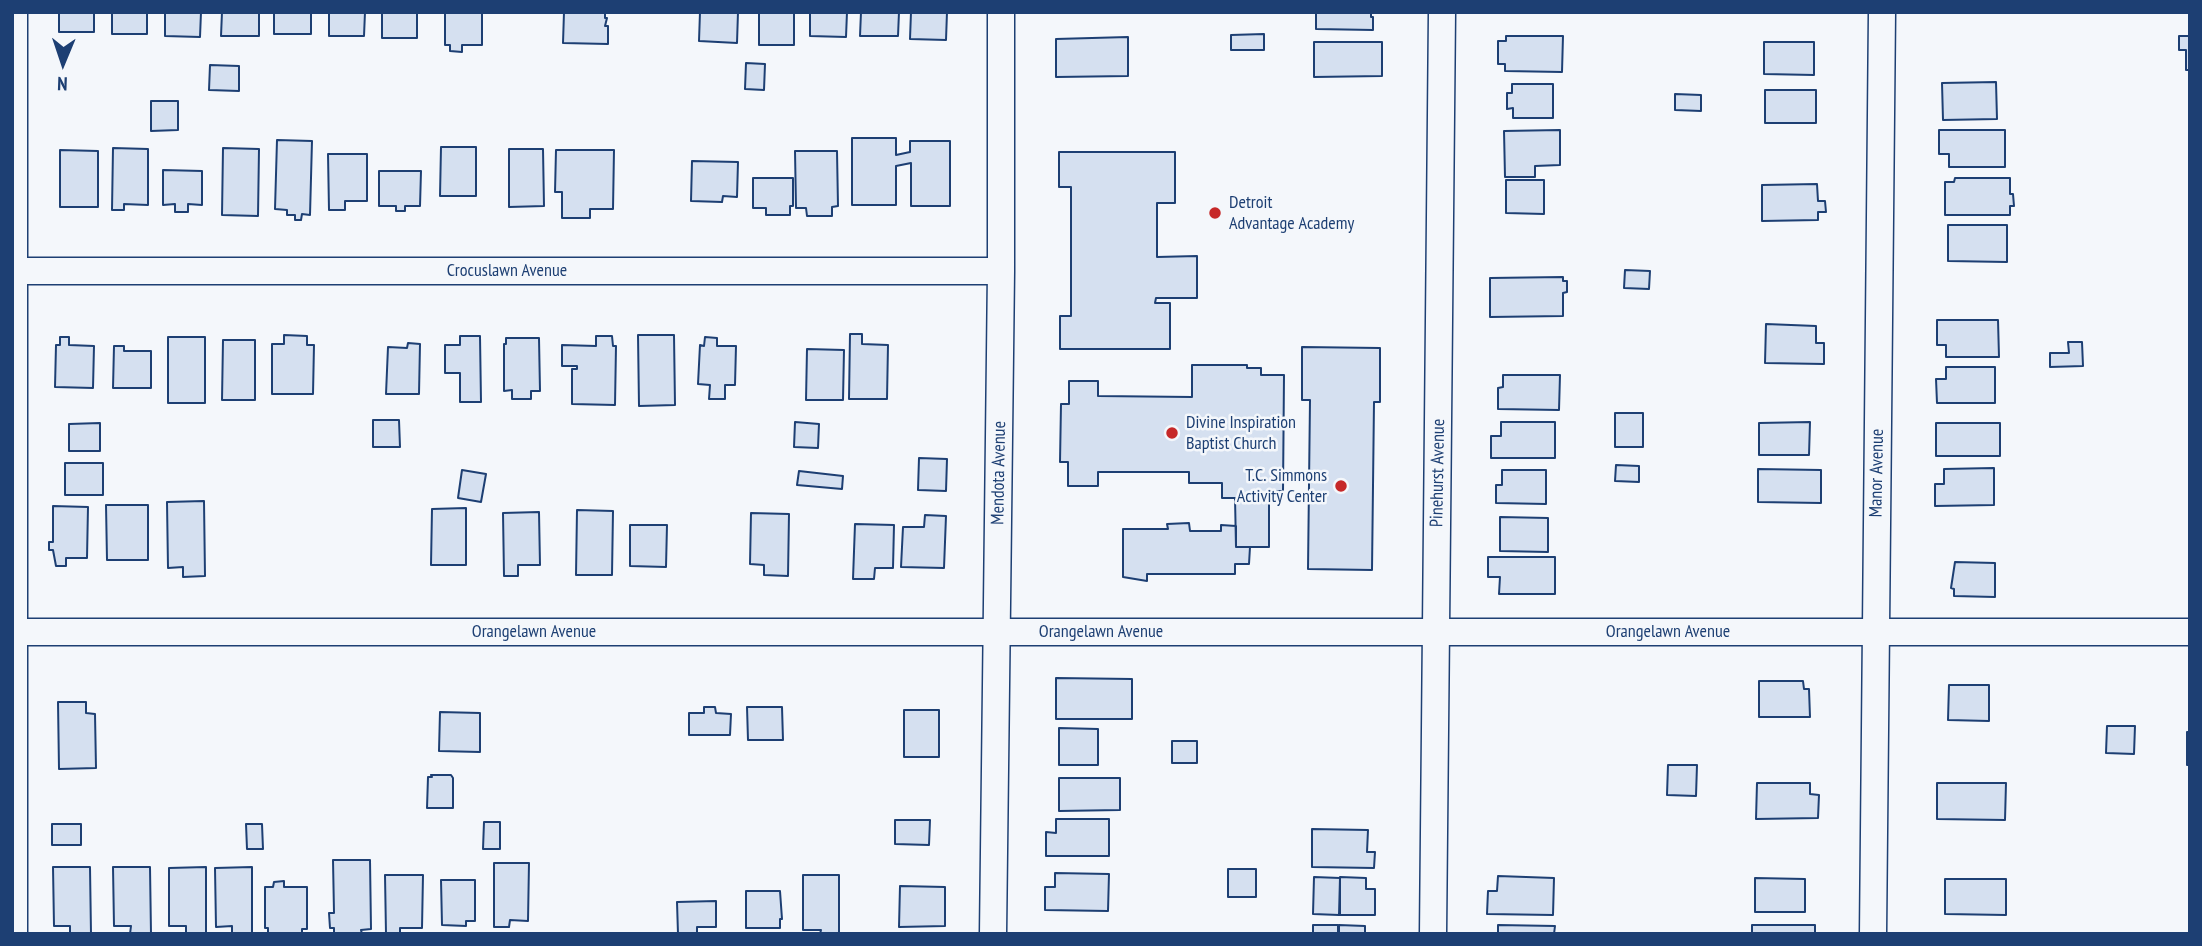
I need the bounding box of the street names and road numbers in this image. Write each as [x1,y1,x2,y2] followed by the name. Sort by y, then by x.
[447,260,567,282] street label: Crocuslawn Avenue
[1426,419,1450,527] street label: Pinehurst Avenue
[987,421,1011,525] street label: Mendota Avenue
[1865,429,1889,517] street label: Manor Avenue
[472,621,596,643] street label: Orangelawn Avenue
[1039,621,1163,643] street label: Orangelawn Avenue
[1606,621,1730,643] street label: Orangelawn Avenue

